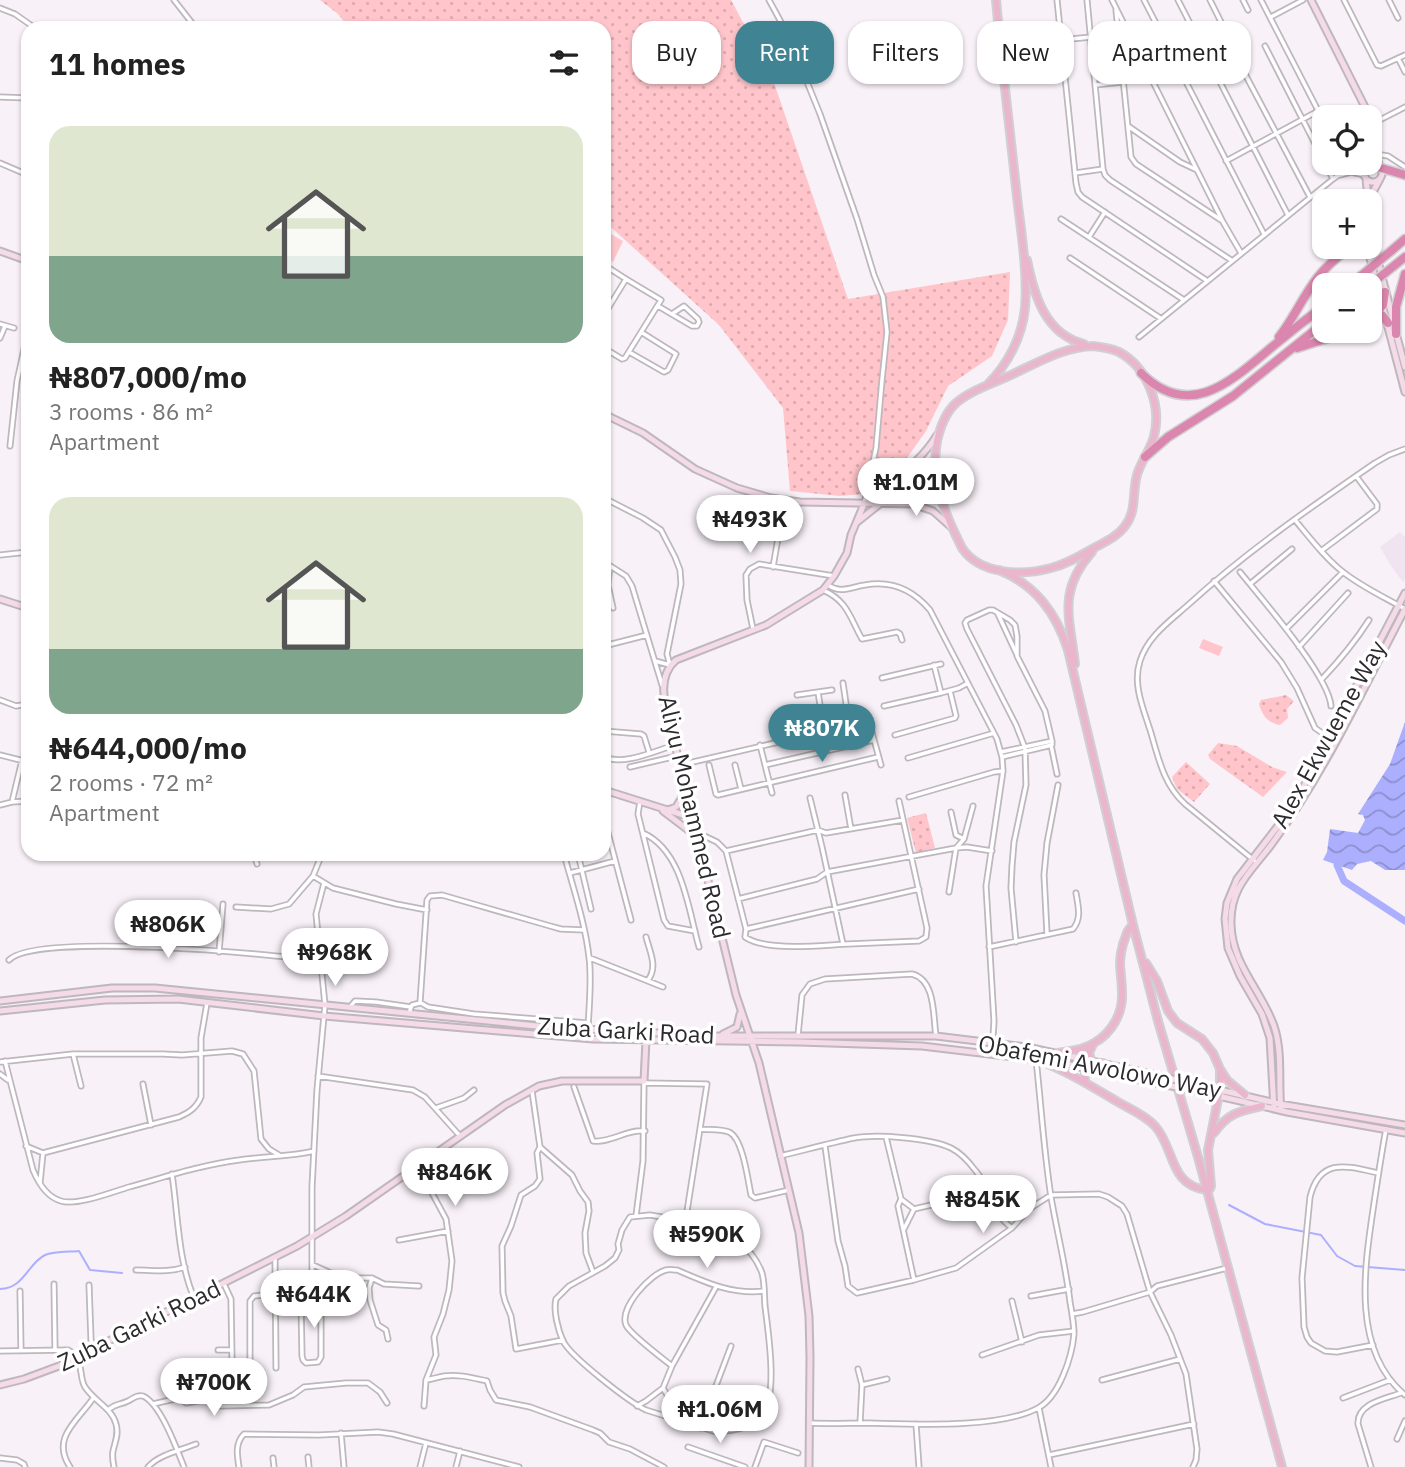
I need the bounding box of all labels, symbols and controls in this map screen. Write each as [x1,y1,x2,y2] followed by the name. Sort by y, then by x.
[632,21,721,84] chip: Buy
[735,21,834,84] chip: Rent
[848,21,963,84] chip: Filters
[977,21,1074,84] chip: New
[1088,21,1251,84] chip: Apartment
[49,44,186,83] text: 11 homes
[545,44,583,82] icon: filters
[1312,105,1382,343] map controls
[1312,105,1382,175] button: locate
[253,171,379,297] icon: home
[1312,189,1382,259] button: +
[1312,273,1382,343] button: −
[49,357,247,396] text: ₦807,000/mo
[49,396,213,426] text: 3 rooms · 86 m²
[49,426,160,456] text: Apartment
[859,458,973,518] pin: ₦1.01M
[873,466,959,496] text: ₦1.01M
[701,496,799,555] pin: ₦493K
[712,503,788,533] text: ₦493K
[253,542,379,668] icon: home
[1263,634,1393,834] street label: Alex Ekwueme Way
[651,692,739,942] street label: Aliyu Mohammed Road
[773,704,871,764] pin: ₦807K
[784,712,860,742] text: ₦807K
[49,728,247,767] text: ₦644,000/mo
[49,767,213,797] text: 2 rooms · 72 m²
[49,797,160,827] text: Apartment
[119,900,217,960] pin: ₦806K
[130,908,206,938] text: ₦806K
[286,928,384,988] pin: ₦968K
[297,936,373,966] text: ₦968K
[536,1009,716,1051] street label: Zuba Garki Road
[976,1027,1224,1105] street label: Obafemi Awolowo Way
[406,1148,504,1208] pin: ₦846K
[417,1156,493,1186] text: ₦846K
[934,1176,1032,1235] pin: ₦845K
[945,1183,1021,1213] text: ₦845K
[658,1210,756,1270] pin: ₦590K
[669,1218,745,1248] text: ₦590K
[265,1270,363,1330] pin: ₦644K
[52,1272,226,1378] street label: Zuba Garki Road
[276,1278,352,1308] text: ₦644K
[165,1358,263,1418] pin: ₦700K
[176,1366,252,1396] text: ₦700K
[663,1386,777,1445] pin: ₦1.06M
[677,1393,763,1423] text: ₦1.06M

